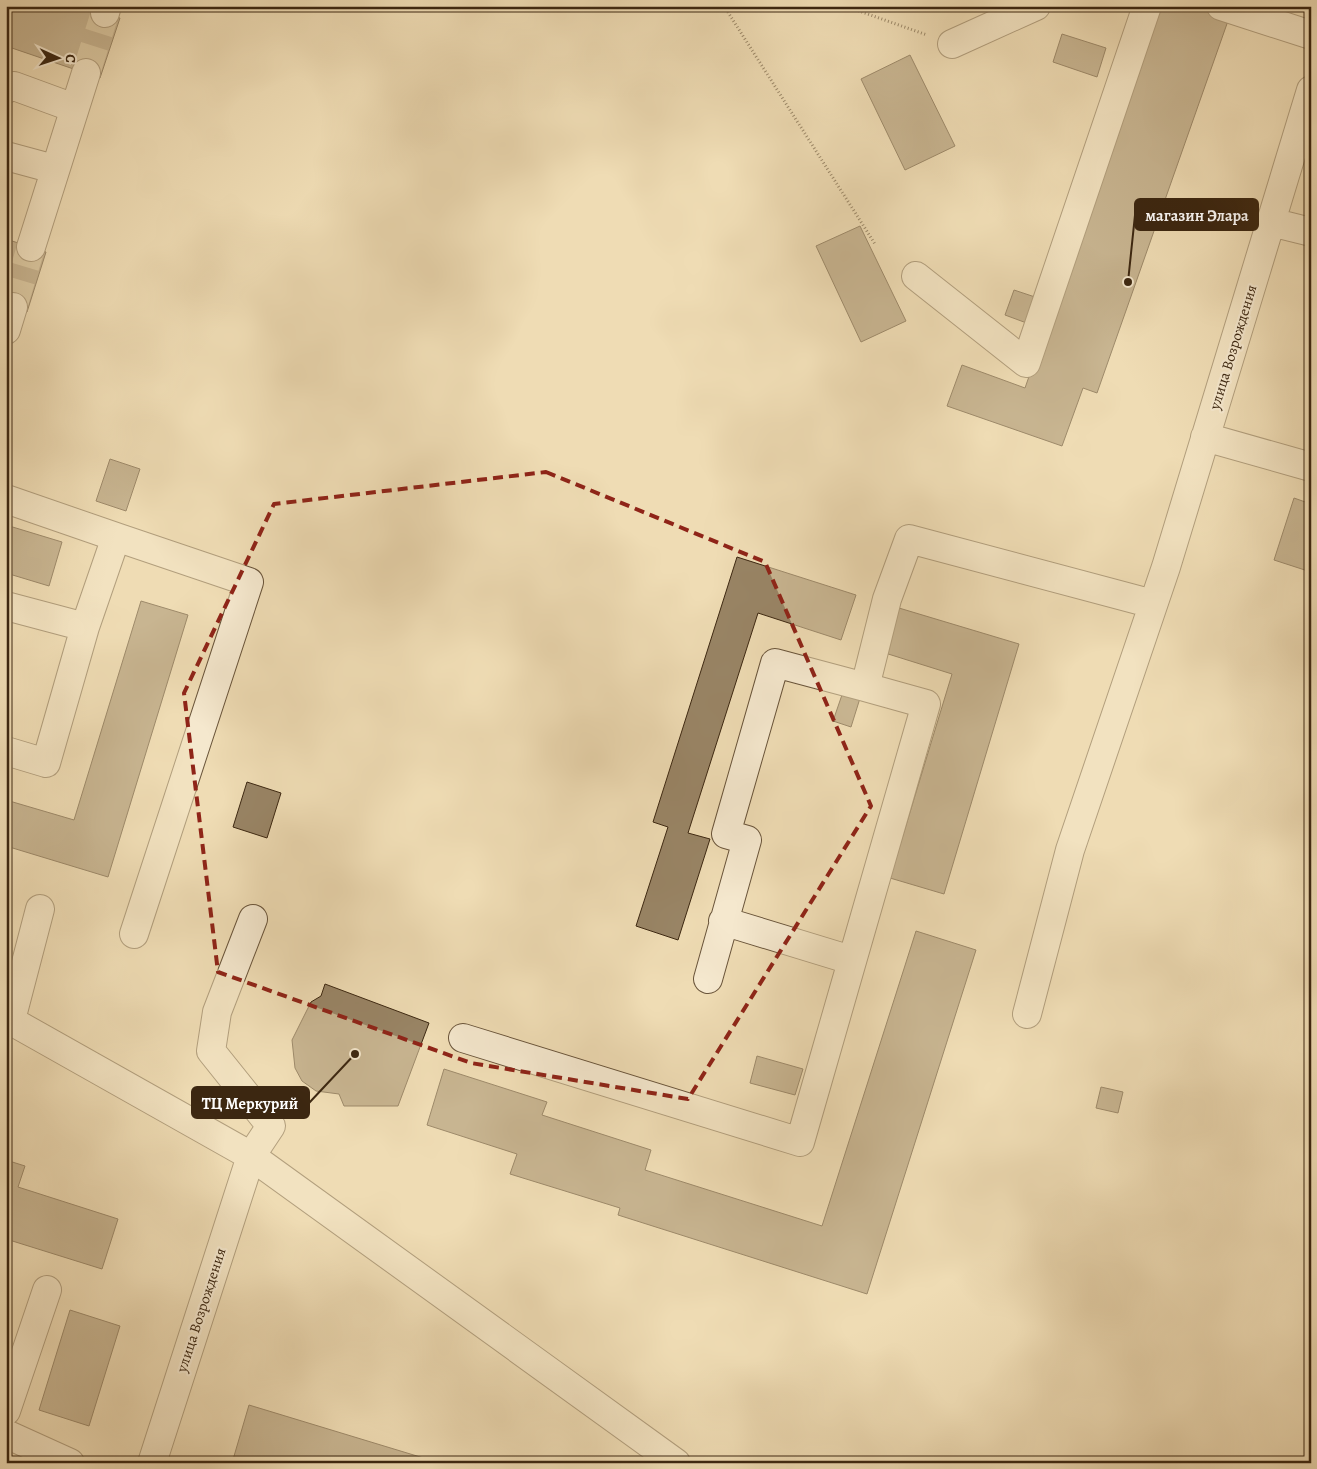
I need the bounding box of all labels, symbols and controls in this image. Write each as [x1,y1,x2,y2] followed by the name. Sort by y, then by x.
[32,32,82,82] north arrow
[61,54,80,64] text: С
[1135,199,1258,230] callout: магазин Элара
[1145,205,1249,227] text: магазин Элара
[1204,282,1261,413] street label: улица Возрождения
[192,1087,309,1118] callout: ТЦ Меркурий
[202,1093,298,1115] text: ТЦ Меркурий
[171,1245,231,1376] street label: улица Возрождения

